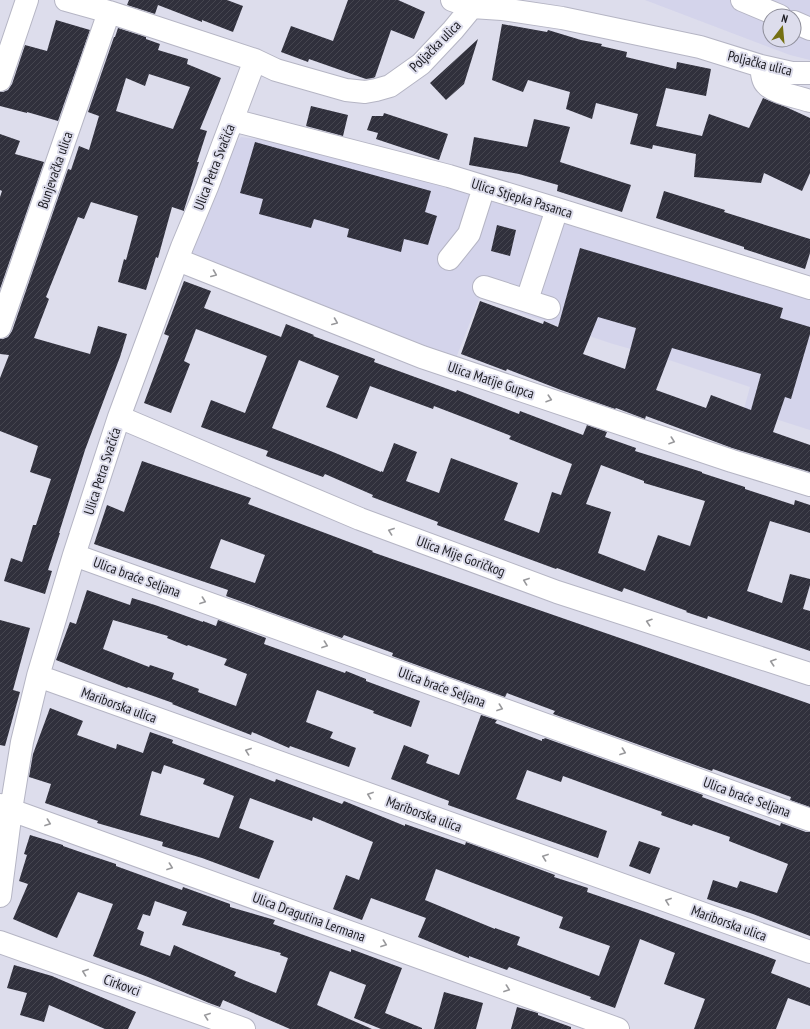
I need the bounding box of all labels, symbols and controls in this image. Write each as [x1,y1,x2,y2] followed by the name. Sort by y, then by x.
[762,8,802,48] north arrow
[780,11,790,26] text: N
[405,16,465,76] street label: Poljačka ulica
[726,46,794,80] street label: Poljačka ulica
[189,121,239,213] street label: Ulica Petra Svačića
[33,129,77,211] street label: Bunjevačka ulica
[469,174,575,222] street label: Ulica Stjepka Pasanca
[210,270,217,278] one-way arrow
[331,318,338,326] one-way arrow
[445,358,537,402] street label: Ulica Matije Gupca
[546,395,553,403] one-way arrow
[79,425,125,517] street label: Ulica Petra Svačića
[669,436,676,445] one-way arrow
[388,527,395,535] one-way arrow
[414,532,508,580] street label: Ulica Mije Goričkog
[91,553,183,601] street label: Ulica braće Seljana
[523,577,530,585] one-way arrow
[200,597,207,605] one-way arrow
[646,618,653,627] one-way arrow
[322,641,329,649] one-way arrow
[770,659,777,667] one-way arrow
[396,663,488,711] street label: Ulica braće Seljana
[79,683,159,727] street label: Mariborska ulica
[497,704,504,712] one-way arrow
[244,748,251,756] one-way arrow
[619,748,626,756] one-way arrow
[701,773,793,821] street label: Ulica braće Seljana
[367,791,374,800] one-way arrow
[384,792,464,836] street label: Mariborska ulica
[44,818,51,827] one-way arrow
[542,854,549,862] one-way arrow
[166,863,173,871] one-way arrow
[250,888,368,946] street label: Ulica Dragutina Lermana
[664,897,671,906] one-way arrow
[689,901,769,945] street label: Mariborska ulica
[381,940,388,948] one-way arrow
[81,968,88,977] one-way arrow
[101,970,143,1000] street label: Cirkovci
[503,984,510,992] one-way arrow
[203,1012,210,1020] one-way arrow

